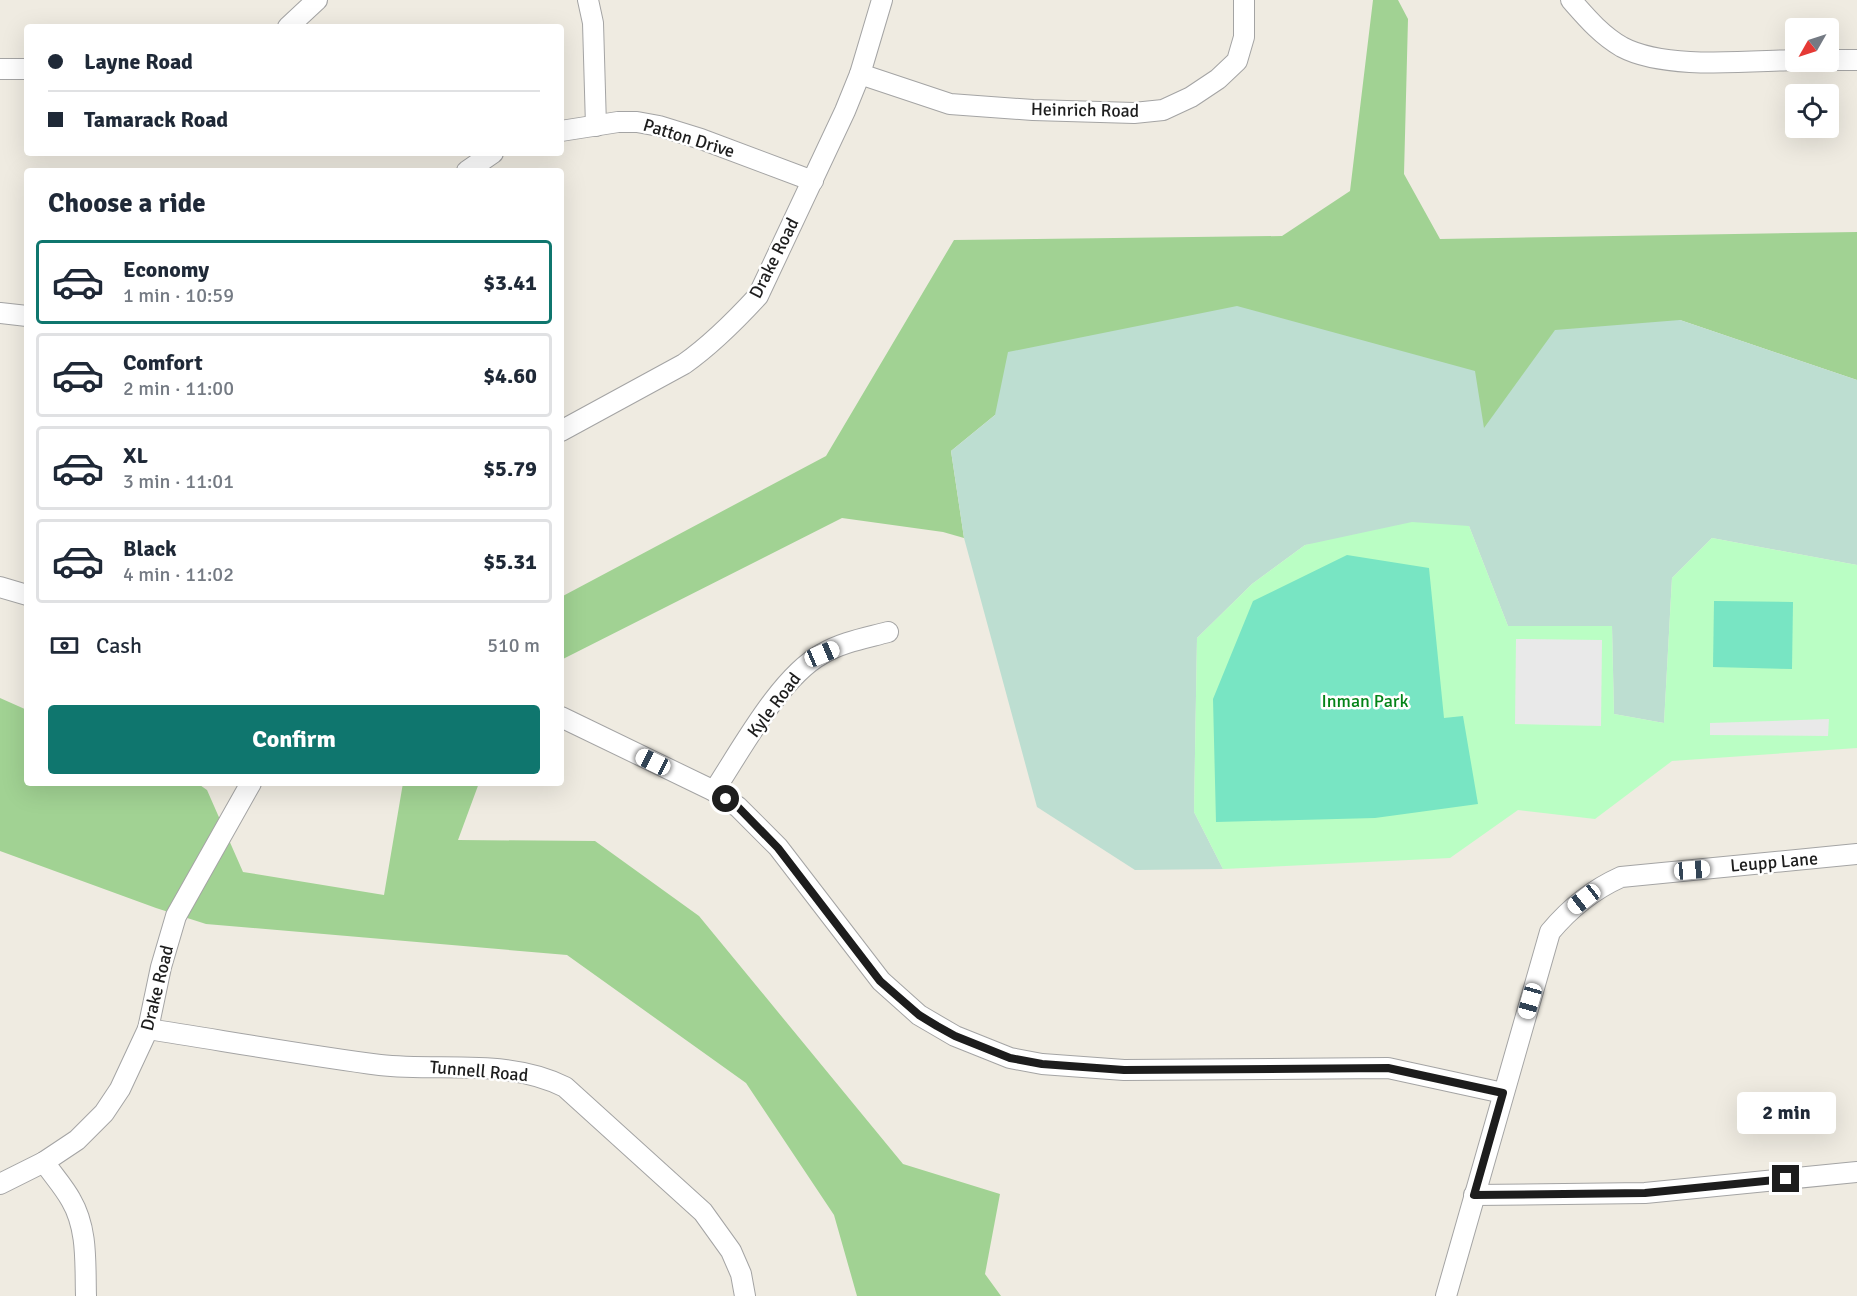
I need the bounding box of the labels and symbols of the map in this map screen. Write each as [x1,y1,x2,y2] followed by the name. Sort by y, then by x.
[1785,18,1839,72] north arrow
[1031,98,1139,122] street label: Heinrich Road
[641,114,737,162] street label: Patton Drive
[744,214,804,302] street label: Drake Road
[802,639,842,669] car
[743,668,805,742] street label: Kyle Road
[1322,690,1408,712] park label: Inman Park
[633,746,673,778] car
[712,785,739,812] route start
[1729,847,1819,877] street label: Leupp Lane
[1673,859,1711,881] car
[1564,881,1604,917] car
[136,943,178,1033] street label: Drake Road
[1516,981,1544,1021] car
[429,1056,529,1086] street label: Tunnell Road
[1736,1092,1836,1134] callout: 2 min
[1772,1165,1799,1192] route end

